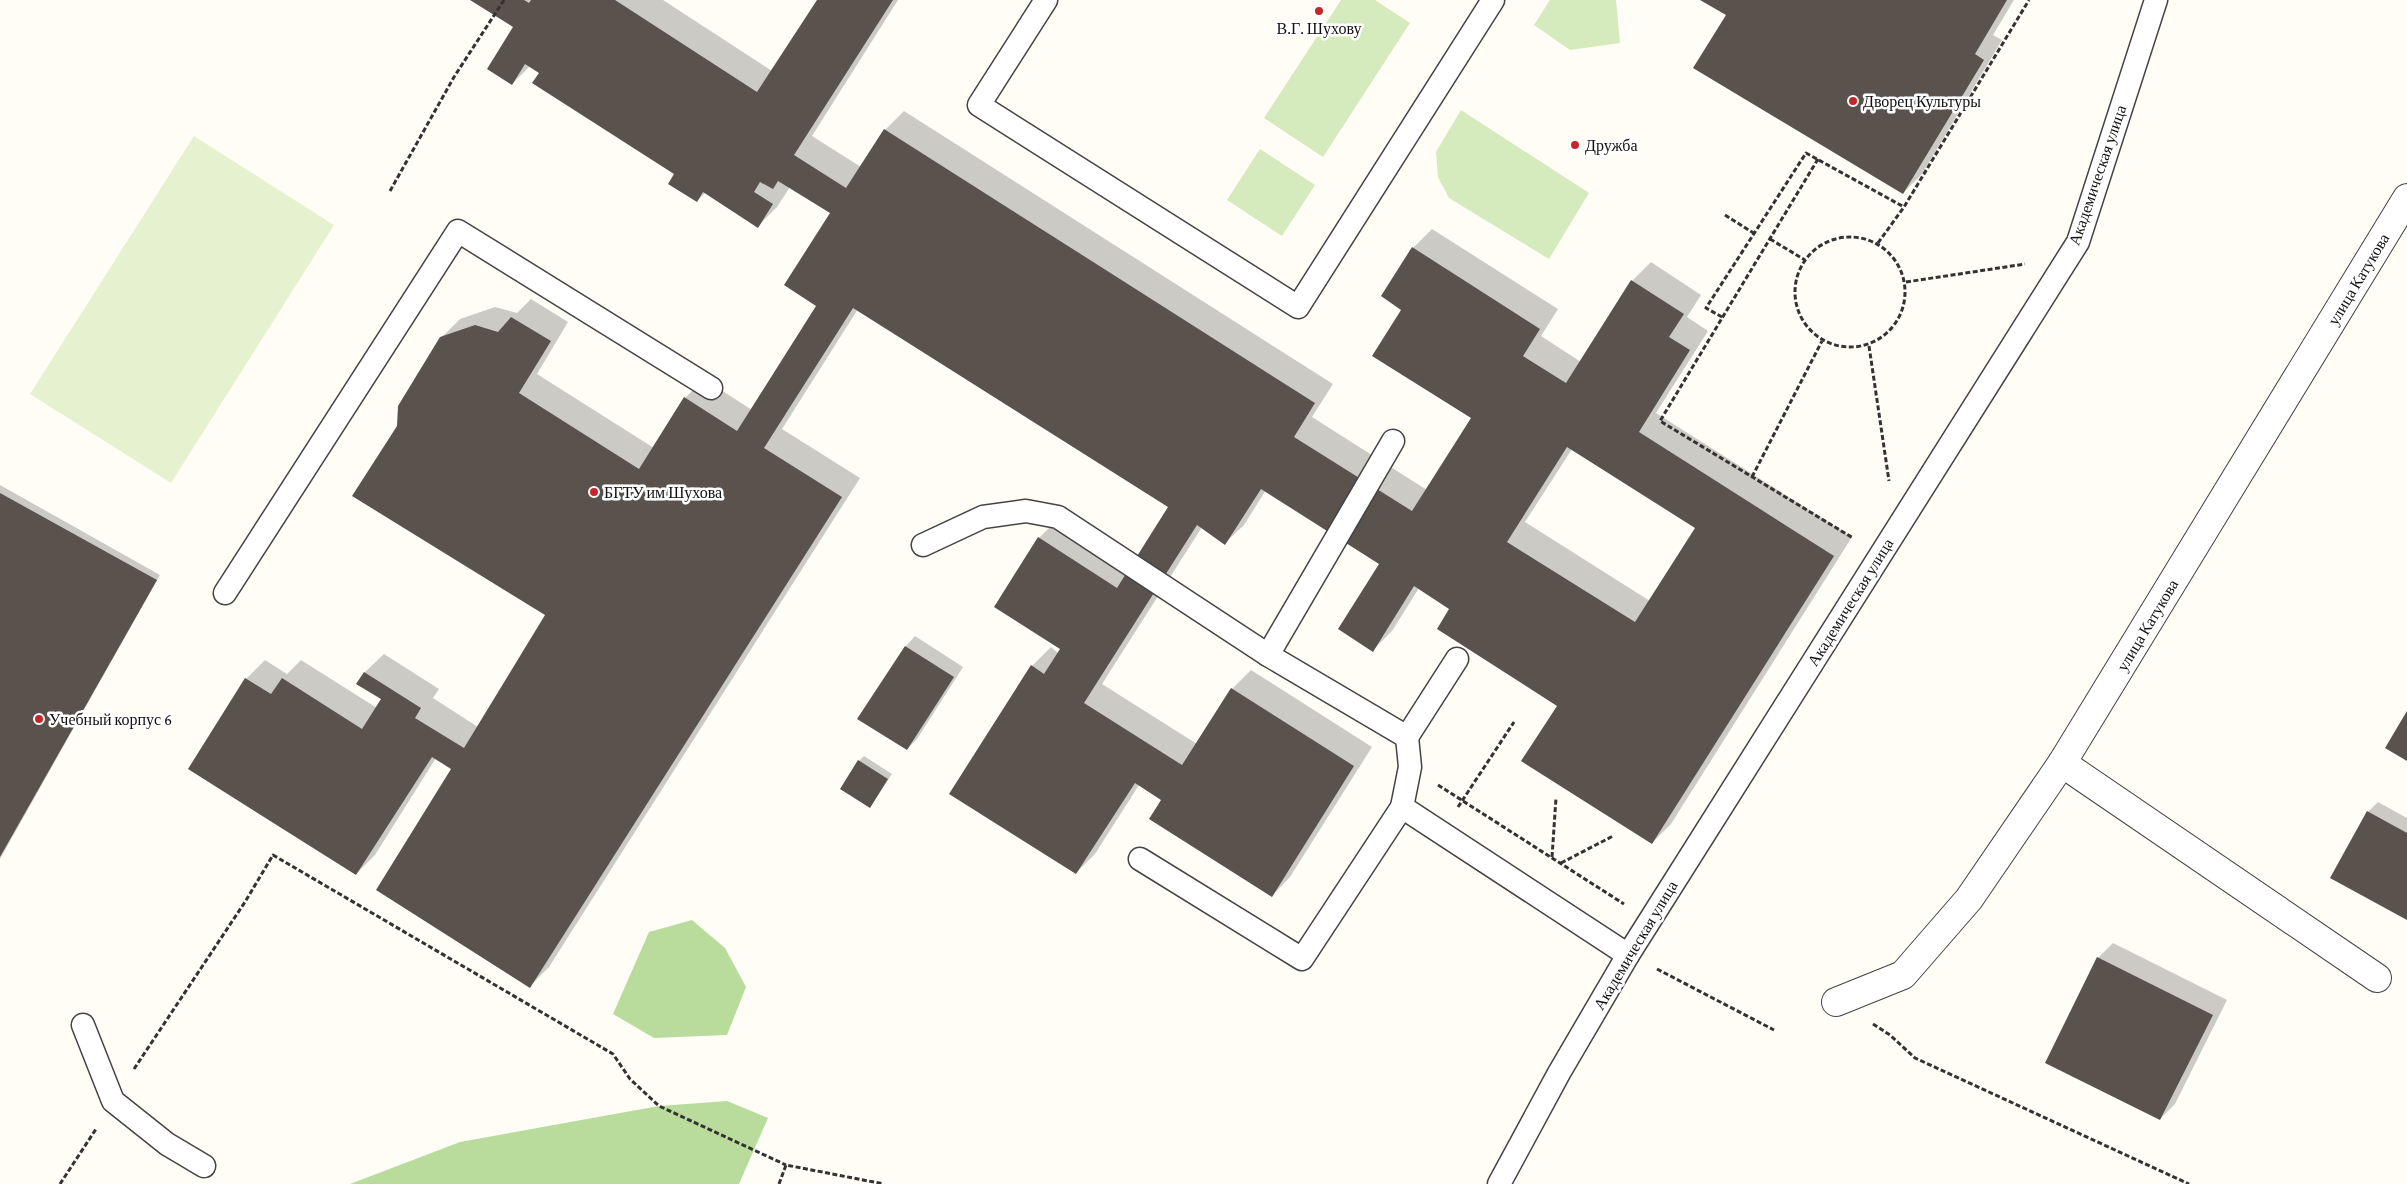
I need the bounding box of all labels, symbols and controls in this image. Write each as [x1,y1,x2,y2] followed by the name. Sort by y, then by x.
[1313,5,1325,17] marker: В.Г. Шухову
[1277,20,1361,38] place label: В.Г. Шухову
[1863,93,1981,111] place label: Дворец Культуры
[1847,95,1859,107] marker: Дворец Культуры
[2065,103,2130,248] street label: Академическая улица
[1585,137,1638,155] place label: Дружба
[1569,139,1581,151] marker: Дружба
[2324,230,2393,329] street label: улица Катукова
[604,484,722,502] place label: БГТУ им Шухова
[588,486,600,498] marker: БГТУ им Шухова
[1804,535,1897,670] street label: Академическая улица
[2113,576,2182,675] street label: улица Катукова
[49,711,172,729] place label: Учебный корпус 6
[33,713,45,725] marker: Учебный корпус 6
[1590,878,1681,1013] street label: Академическая улица

